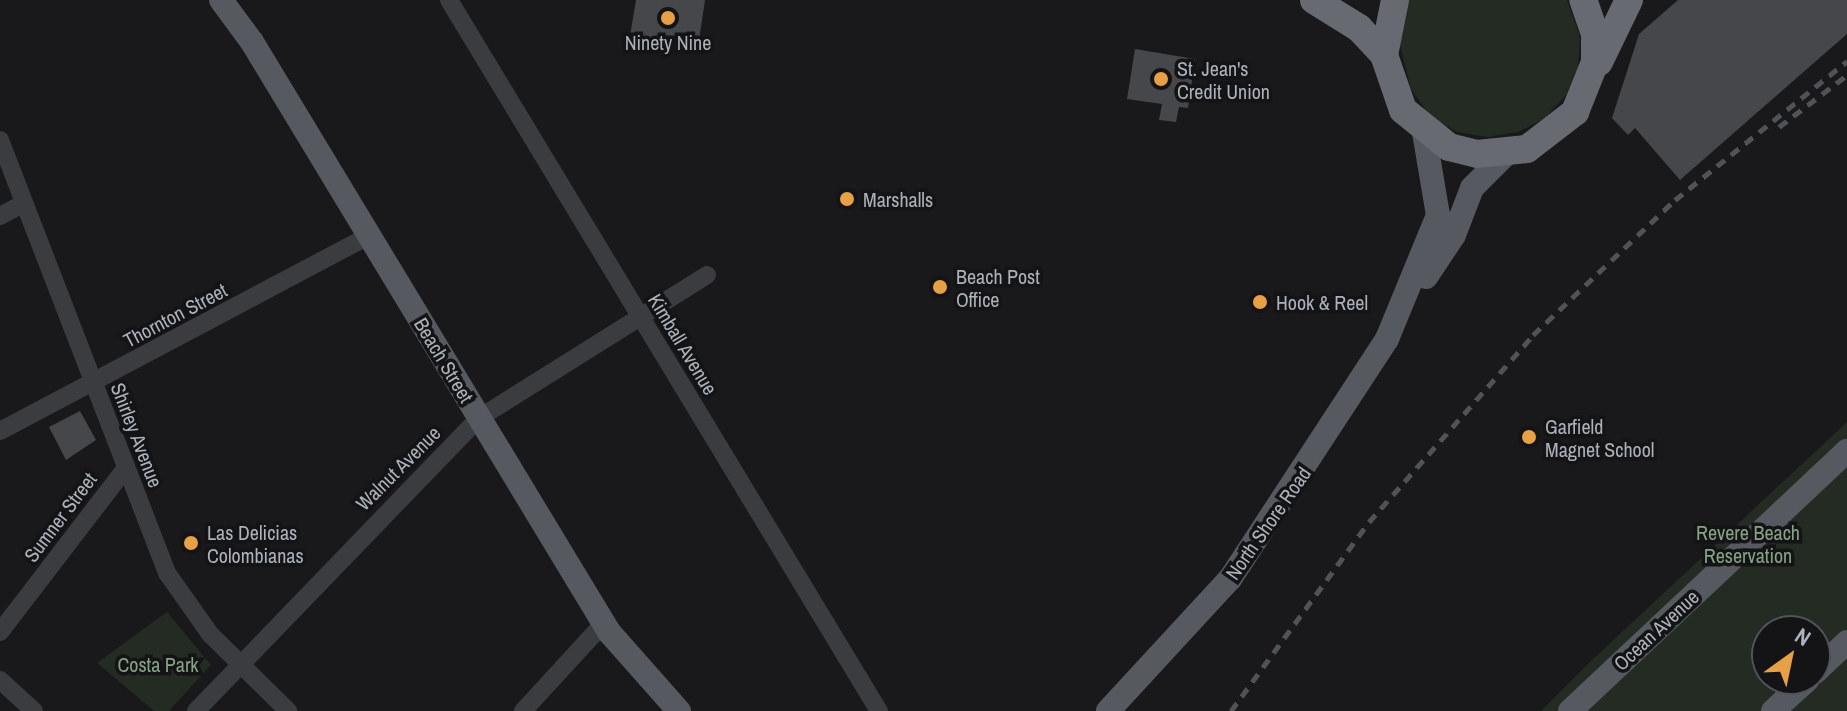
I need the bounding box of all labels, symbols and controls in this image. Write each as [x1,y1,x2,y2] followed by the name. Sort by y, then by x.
[659,9,677,27] marker: Ninety Nine
[625,30,711,54] place label: Ninety Nine
[1177,56,1270,103] place label: St. Jean's Credit Union
[1152,70,1170,88] marker: St. Jean's Credit Union
[863,187,933,211] place label: Marshalls
[838,190,856,208] marker: Marshalls
[956,264,1040,311] place label: Beach Post Office
[119,278,231,352] street label: Thornton Street
[931,278,949,296] marker: Beach Post Office
[643,289,723,399] street label: Kimball Avenue
[1276,290,1368,314] place label: Hook & Reel
[1251,293,1269,311] marker: Hook & Reel
[409,313,479,407] street label: Beach Street
[106,379,168,491] street label: Shirley Avenue
[1545,414,1654,461] place label: Garfield Magnet School
[351,421,445,515] street label: Walnut Avenue
[1520,428,1538,446] marker: Garfield Magnet School
[1220,462,1316,584] street label: North Shore Road
[19,468,101,566] street label: Sumner Street
[207,520,304,567] place label: Las Delicias Colombianas
[1696,520,1800,567] park label: Revere Beach Reservation
[182,534,200,552] marker: Las Delicias Colombianas
[1608,584,1704,676] street label: Ocean Avenue
[1751,615,1831,695] north arrow
[1789,620,1817,653] text: N
[117,652,199,676] park label: Costa Park

